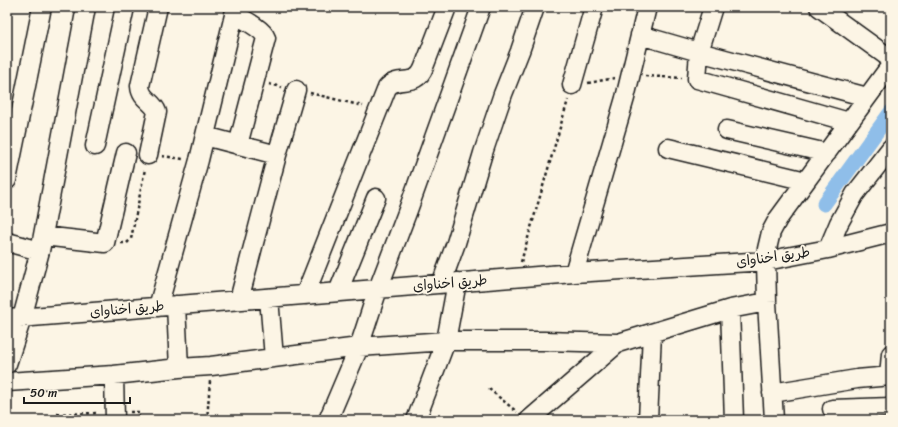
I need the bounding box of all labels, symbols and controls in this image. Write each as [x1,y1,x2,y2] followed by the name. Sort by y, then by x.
[734,239,812,275] street label: طريق اخناواى
[412,267,488,299] street label: طريق اخناواى
[89,293,165,325] street label: طريق اخناواى
[24,379,130,405] scale bar
[30,382,57,404] text: 50 m

